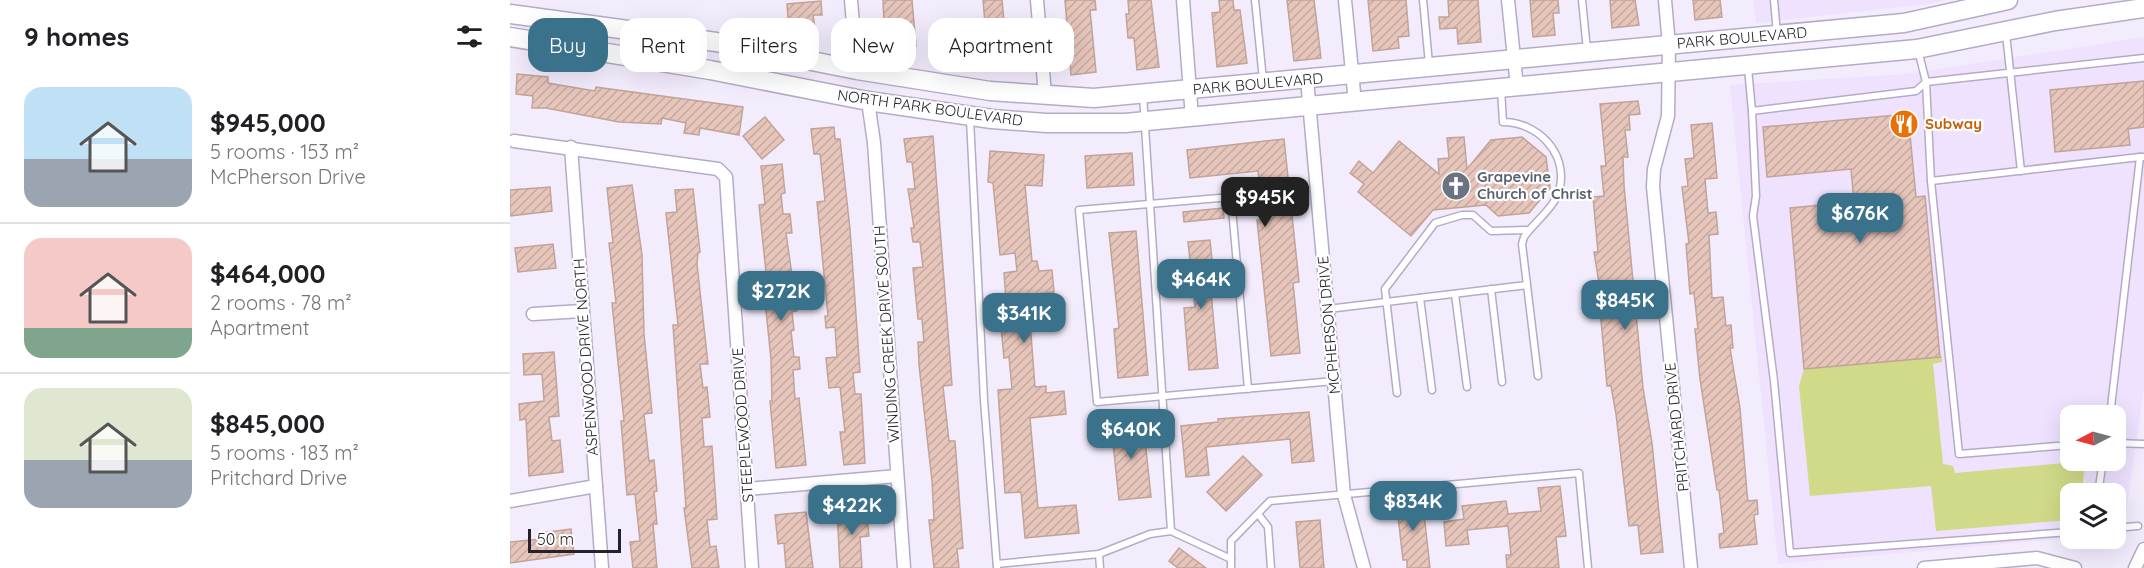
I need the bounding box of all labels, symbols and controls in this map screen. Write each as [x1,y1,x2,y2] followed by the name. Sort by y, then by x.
[528,18,608,72] chip: Buy
[620,18,707,72] chip: Rent
[719,18,819,72] chip: Filters
[831,18,916,72] chip: New
[928,18,1074,72] chip: Apartment
[24,20,129,53] text: 9 homes
[453,20,486,53] icon: filters
[1676,22,1808,53] street label: PARK BOULEVARD
[1192,68,1324,99] street label: PARK BOULEVARD
[836,85,1024,130] street label: NORTH PARK BOULEVARD
[210,106,326,139] text: $945,000
[1888,108,1920,140] restaurant icon: Subway
[72,111,144,183] icon: home
[1925,114,1982,133] place label: Subway
[210,139,359,164] text: 5 rooms · 153 m²
[210,164,366,189] text: McPherson Drive
[1477,167,1593,203] place label: Grapevine Church of Christ
[1440,170,1472,202] church icon: Grapevine Church of Christ
[1223,177,1307,228] pin: $945K
[1235,184,1295,209] text: $945K
[1818,193,1902,244] pin: $676K
[1831,200,1889,225] text: $676K
[869,225,904,443] street label: WINDING CREEK DRIVE SOUTH
[1313,255,1344,395] street label: MCPHERSON DRIVE
[210,257,326,290] text: $464,000
[569,258,602,456] street label: ASPENWOOD DRIVE NORTH
[1159,259,1243,310] pin: $464K
[72,262,144,334] icon: home
[1171,266,1231,291] text: $464K
[739,271,823,322] pin: $272K
[752,278,810,303] text: $272K
[1583,280,1667,331] pin: $845K
[1595,287,1655,312] text: $845K
[210,290,352,315] text: 2 rooms · 78 m²
[982,293,1066,344] pin: $341K
[997,300,1051,325] text: $341K
[210,315,310,340] text: Apartment
[728,347,757,503] street label: STEEPLEWOOD DRIVE
[1660,362,1693,493] street label: PRITCHARD DRIVE
[2060,405,2126,471] north arrow
[2060,405,2126,549] map controls
[210,407,325,440] text: $845,000
[1089,409,1173,460] pin: $640K
[72,412,144,484] icon: home
[1101,416,1161,441] text: $640K
[210,440,359,465] text: 5 rooms · 183 m²
[210,465,347,490] text: Pritchard Drive
[1371,481,1455,532] pin: $834K
[2060,483,2126,549] button: layers
[810,485,894,536] pin: $422K
[1384,488,1442,513] text: $834K
[822,492,882,517] text: $422K
[528,526,621,554] scale bar
[537,529,574,549] text: 50 m

